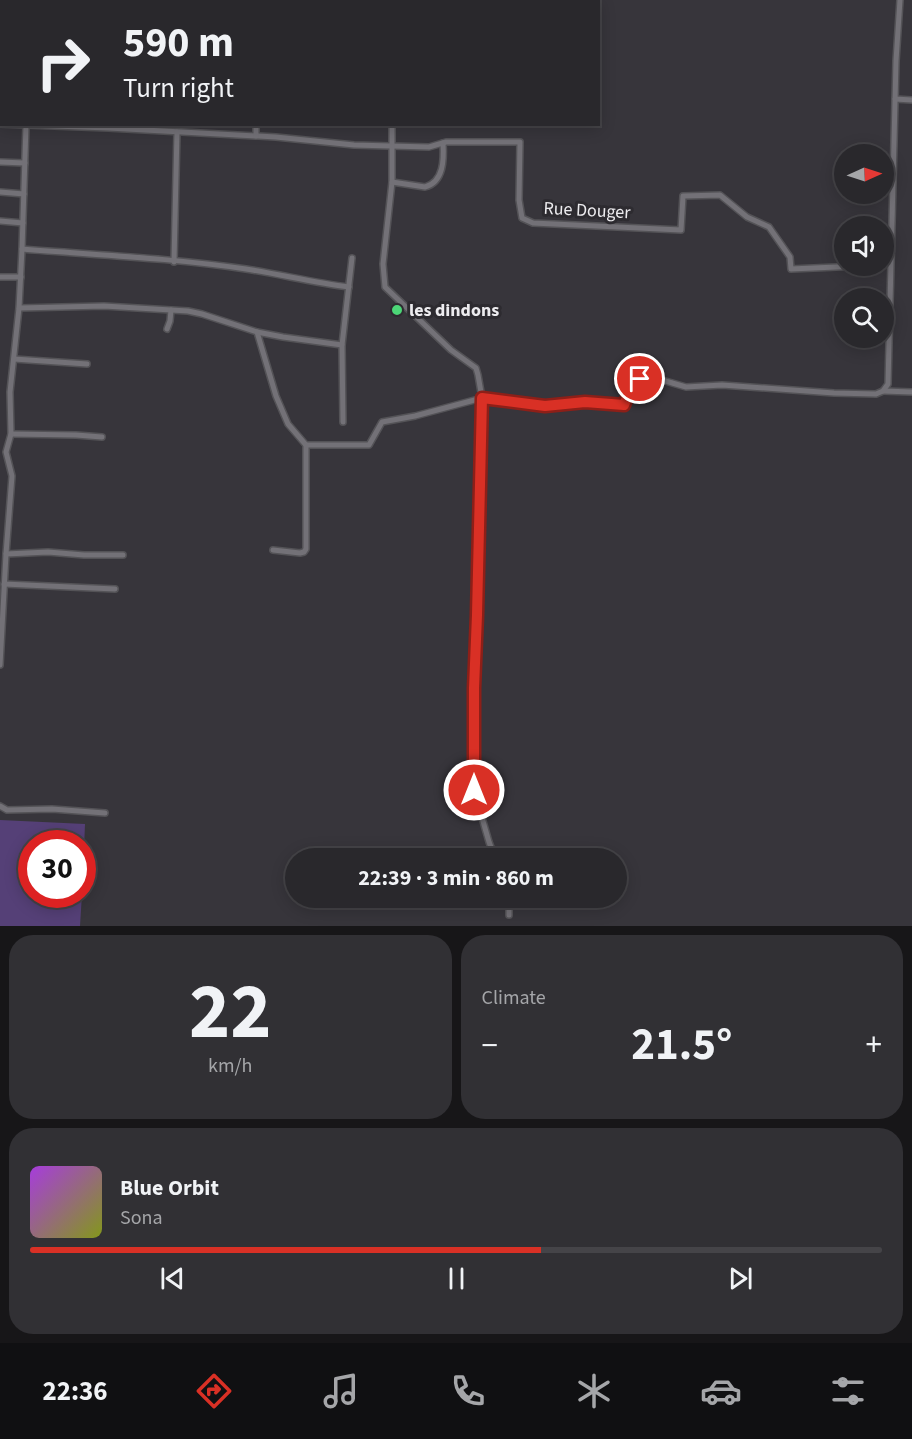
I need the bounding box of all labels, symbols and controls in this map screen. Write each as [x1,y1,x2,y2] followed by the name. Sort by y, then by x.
[123,13,234,73] text: 590 m
[24,24,102,102] icon: right
[123,69,234,108] text: Turn right
[834,144,894,204] north arrow
[834,144,894,348] map controls
[543,196,632,225] street label: Rue Douger
[834,216,894,276] button: sound
[834,288,894,348] button: search
[409,298,499,323] place label: les dindons
[390,303,404,317] marker: les dindons
[614,353,665,404] pin
[623,362,656,395] icon: arrive
[442,758,506,822] position arrow
[18,830,96,908] speed limit sign: 30
[358,862,554,894] text: 22:39 · 3 min · 860 m
[189,957,271,1068] text: 22
[482,984,546,1012] text: Climate
[631,1013,732,1077] text: 21.5°
[482,1022,498,1069] text: −
[866,1022,882,1069] text: +
[208,1052,252,1080] text: km/h
[120,1172,219,1204] text: Blue Orbit
[120,1204,163,1232] text: Sona
[156,1262,189,1295] icon: previous
[440,1262,473,1295] icon: pause
[724,1262,757,1295] icon: next
[193,1370,235,1412] icon: directions
[320,1370,362,1412] icon: music
[447,1370,489,1412] icon: phone
[573,1370,615,1412] icon: climate
[700,1370,742,1412] icon: car
[827,1370,869,1412] icon: filters
[42,1372,108,1411] text: 22:36

